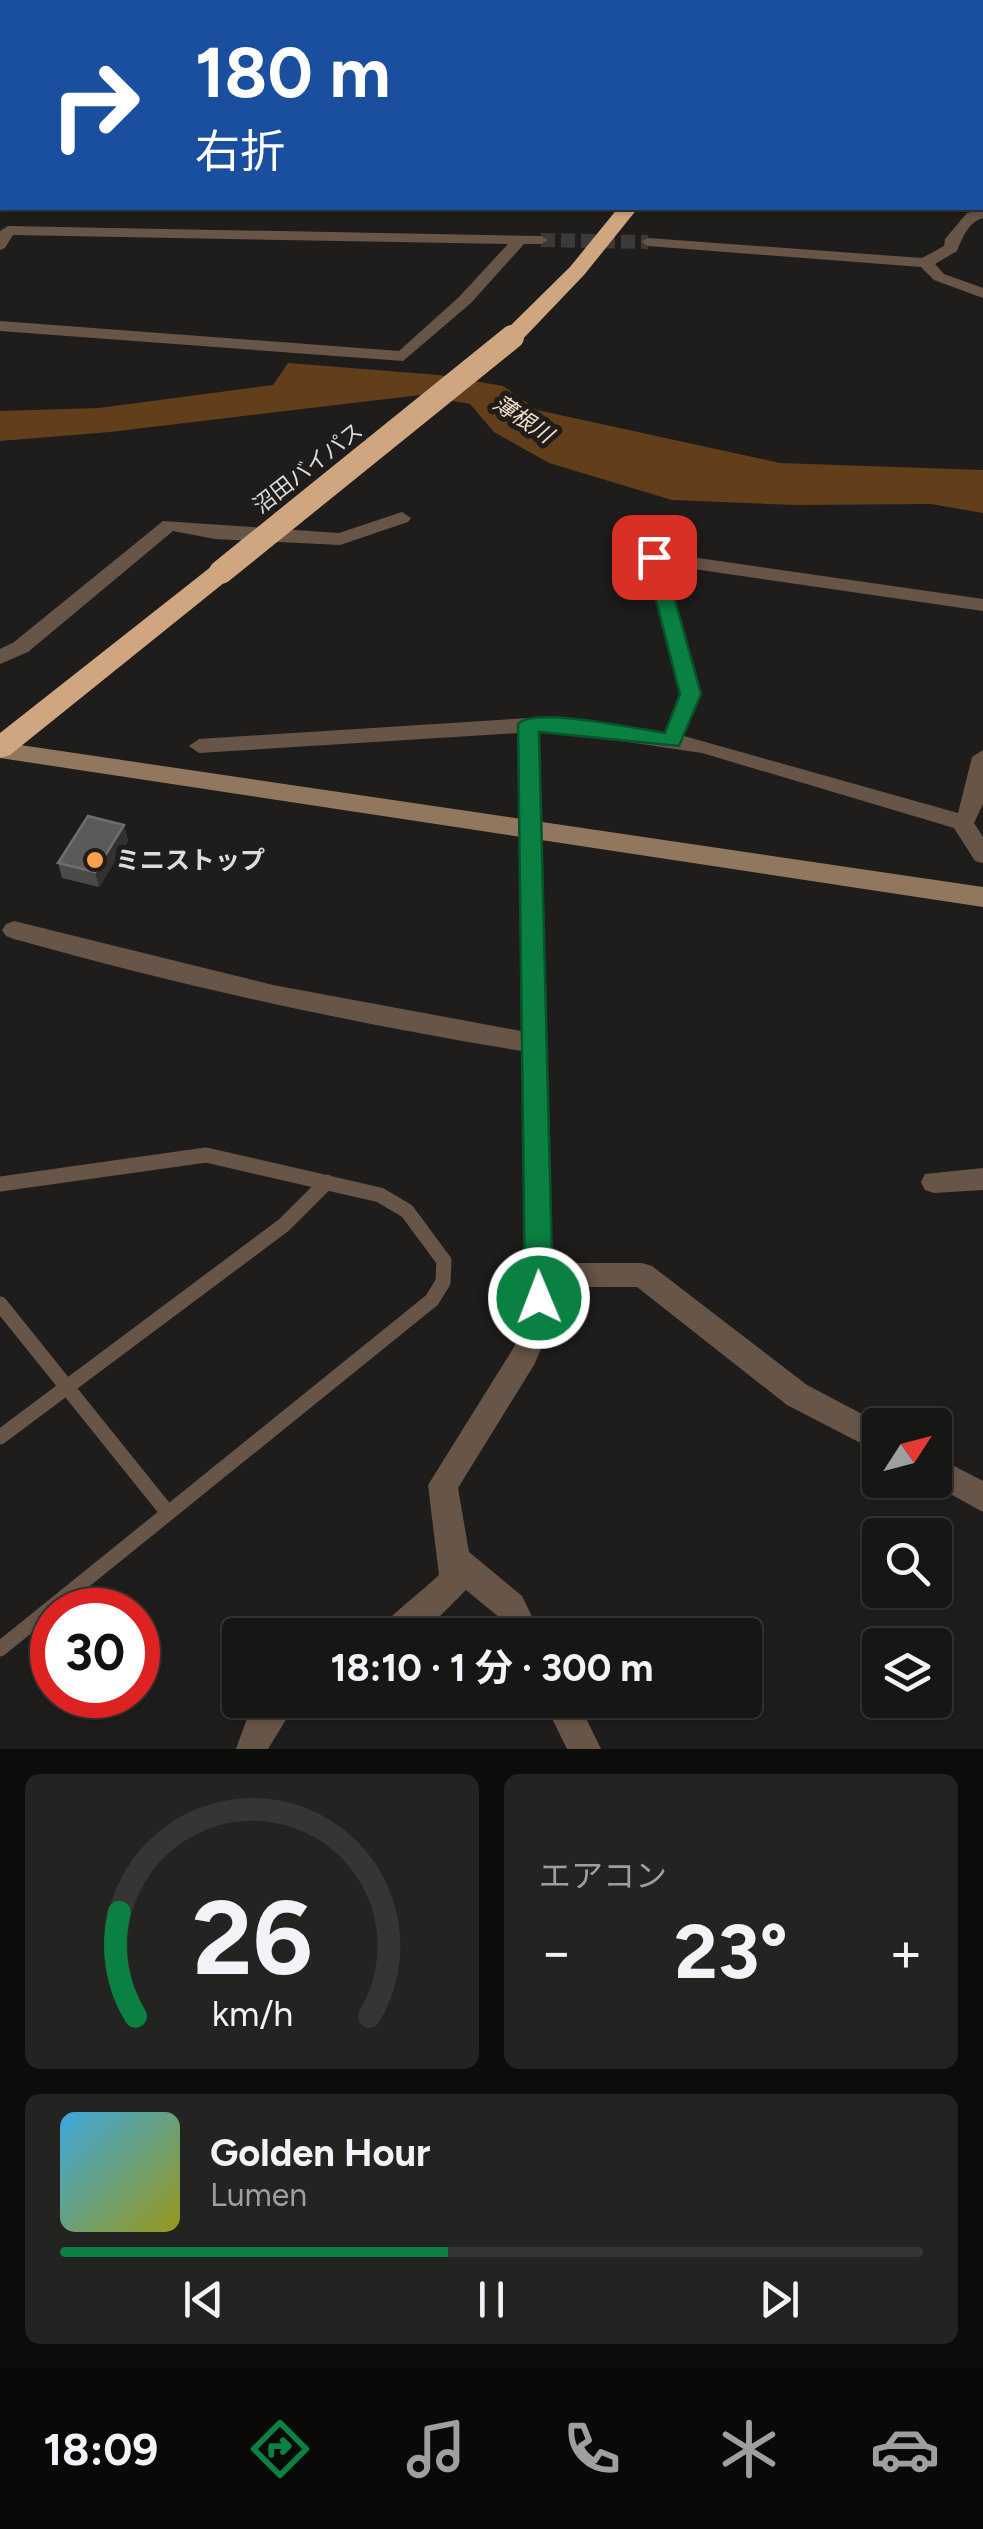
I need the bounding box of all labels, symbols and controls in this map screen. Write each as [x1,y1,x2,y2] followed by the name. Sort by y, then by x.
[195,30,390,115] text: 180 m
[30,40,160,170] icon: right
[195,124,285,178] text: 右折
[488,389,560,450] water label: 薄根川
[248,417,368,519] street label: 沼田バイパス
[612,515,697,600] pin
[627,530,682,585] icon: arrive
[115,845,265,875] place label: ミニストップ
[84,849,106,871] marker: ミニストップ
[487,1246,591,1350] position arrow
[862,1408,952,1498] north arrow
[862,1408,952,1718] map controls
[862,1518,952,1608] button: search
[30,1588,160,1718] speed limit sign: 30
[862,1628,952,1718] button: layers
[331,1645,653,1691] text: 18:10 · 1 分 · 300 m
[539,1857,667,1895] text: エアコン
[192,1875,312,2000] text: 26
[674,1907,788,1997] text: 23°
[539,1919,573,1985] text: −
[889,1919,923,1985] text: +
[211,1992,293,2035] text: km/h
[210,2130,431,2176] text: Golden Hour
[210,2176,307,2214] text: Lumen
[176,2272,231,2327] icon: previous
[464,2272,519,2327] icon: pause
[752,2272,807,2327] icon: next
[245,2414,315,2484] icon: directions
[401,2414,471,2484] icon: music
[557,2414,627,2484] icon: phone
[714,2414,784,2484] icon: climate
[870,2414,940,2484] icon: car
[43,2422,158,2476] text: 18:09

